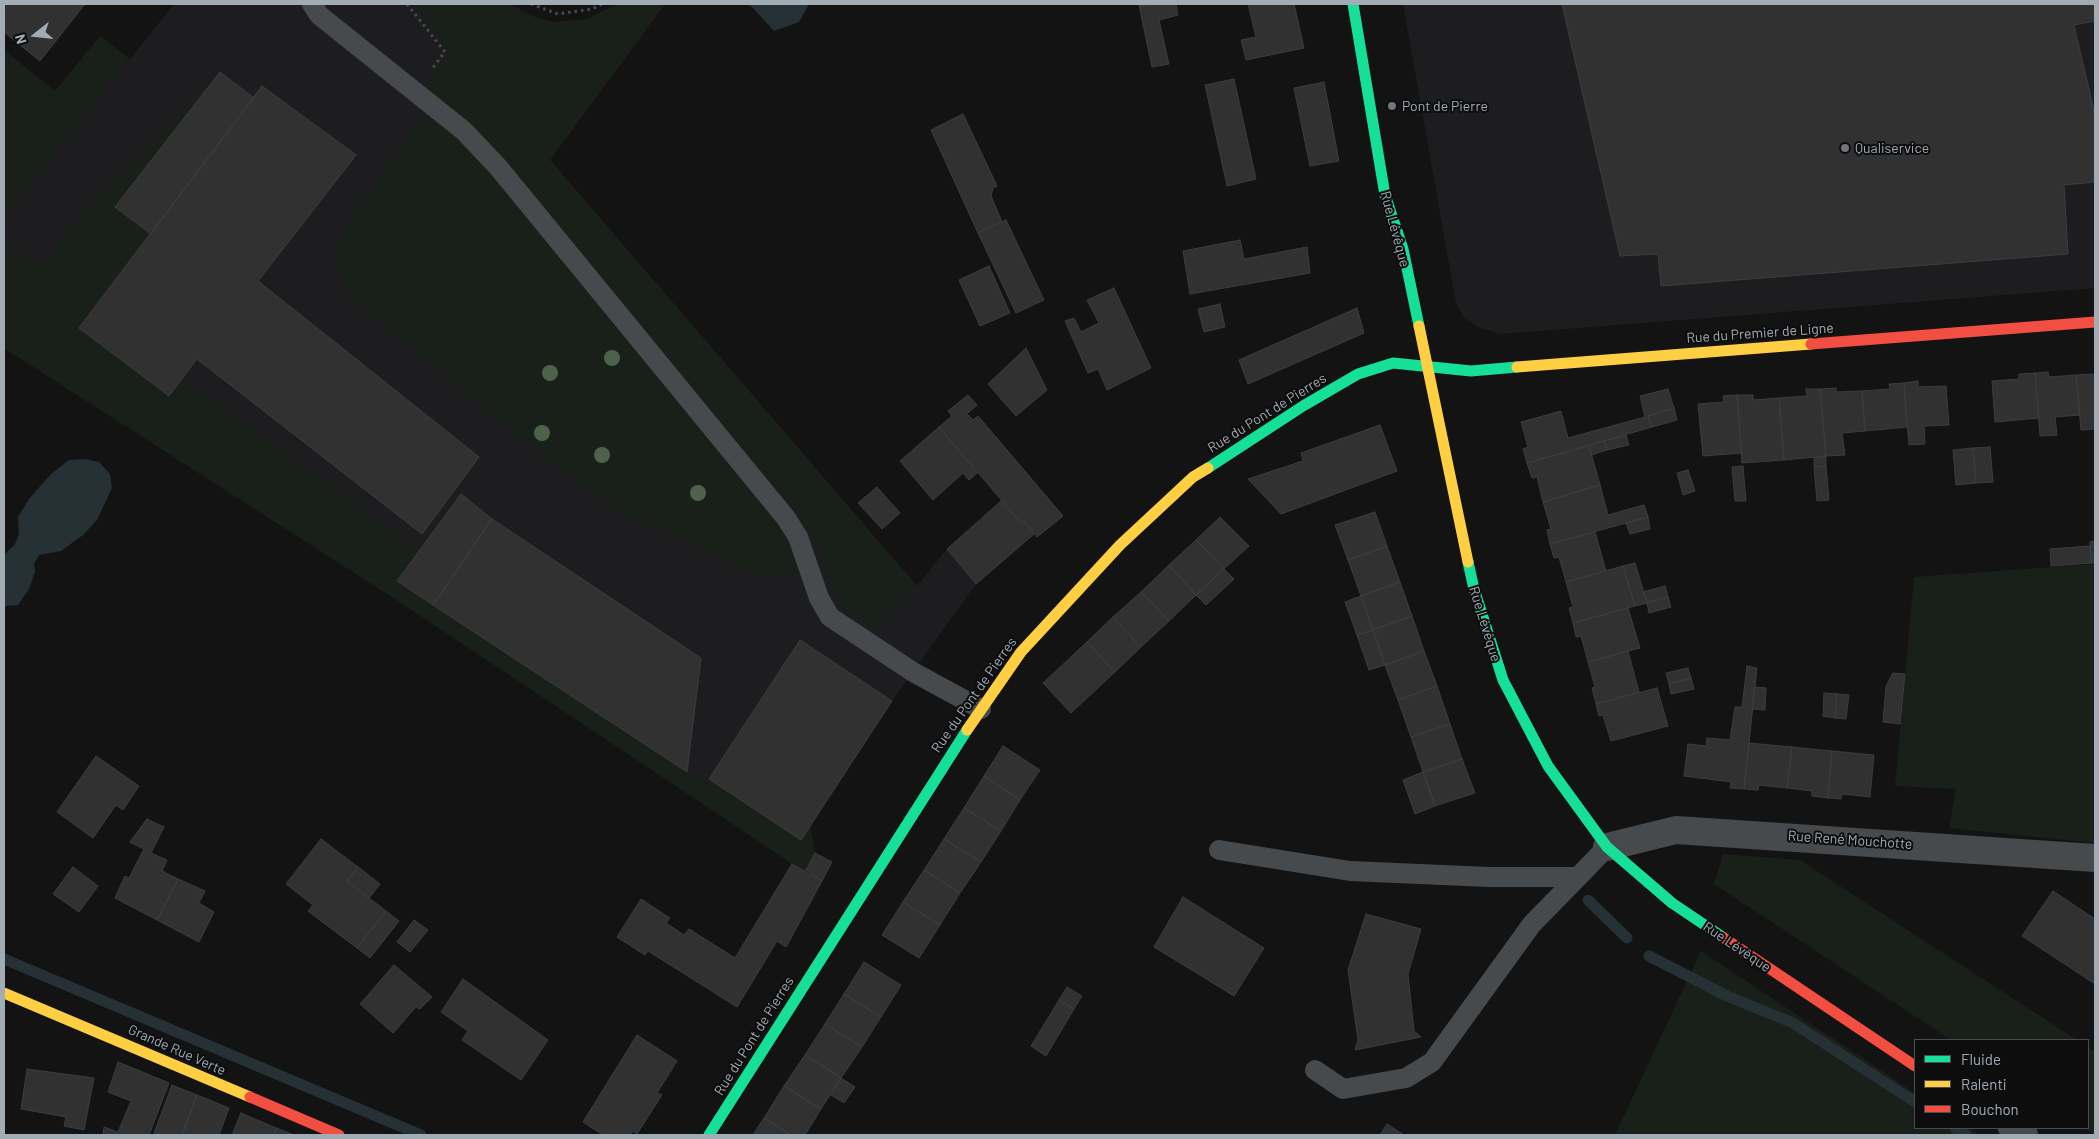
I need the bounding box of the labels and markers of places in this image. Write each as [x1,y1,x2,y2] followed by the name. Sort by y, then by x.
[1402,98,1488,114] place label: Pont de Pierre
[1386,100,1398,112] marker: Pont de Pierre
[1855,140,1929,156] place label: Qualiservice
[1839,142,1851,154] marker: Qualiservice

